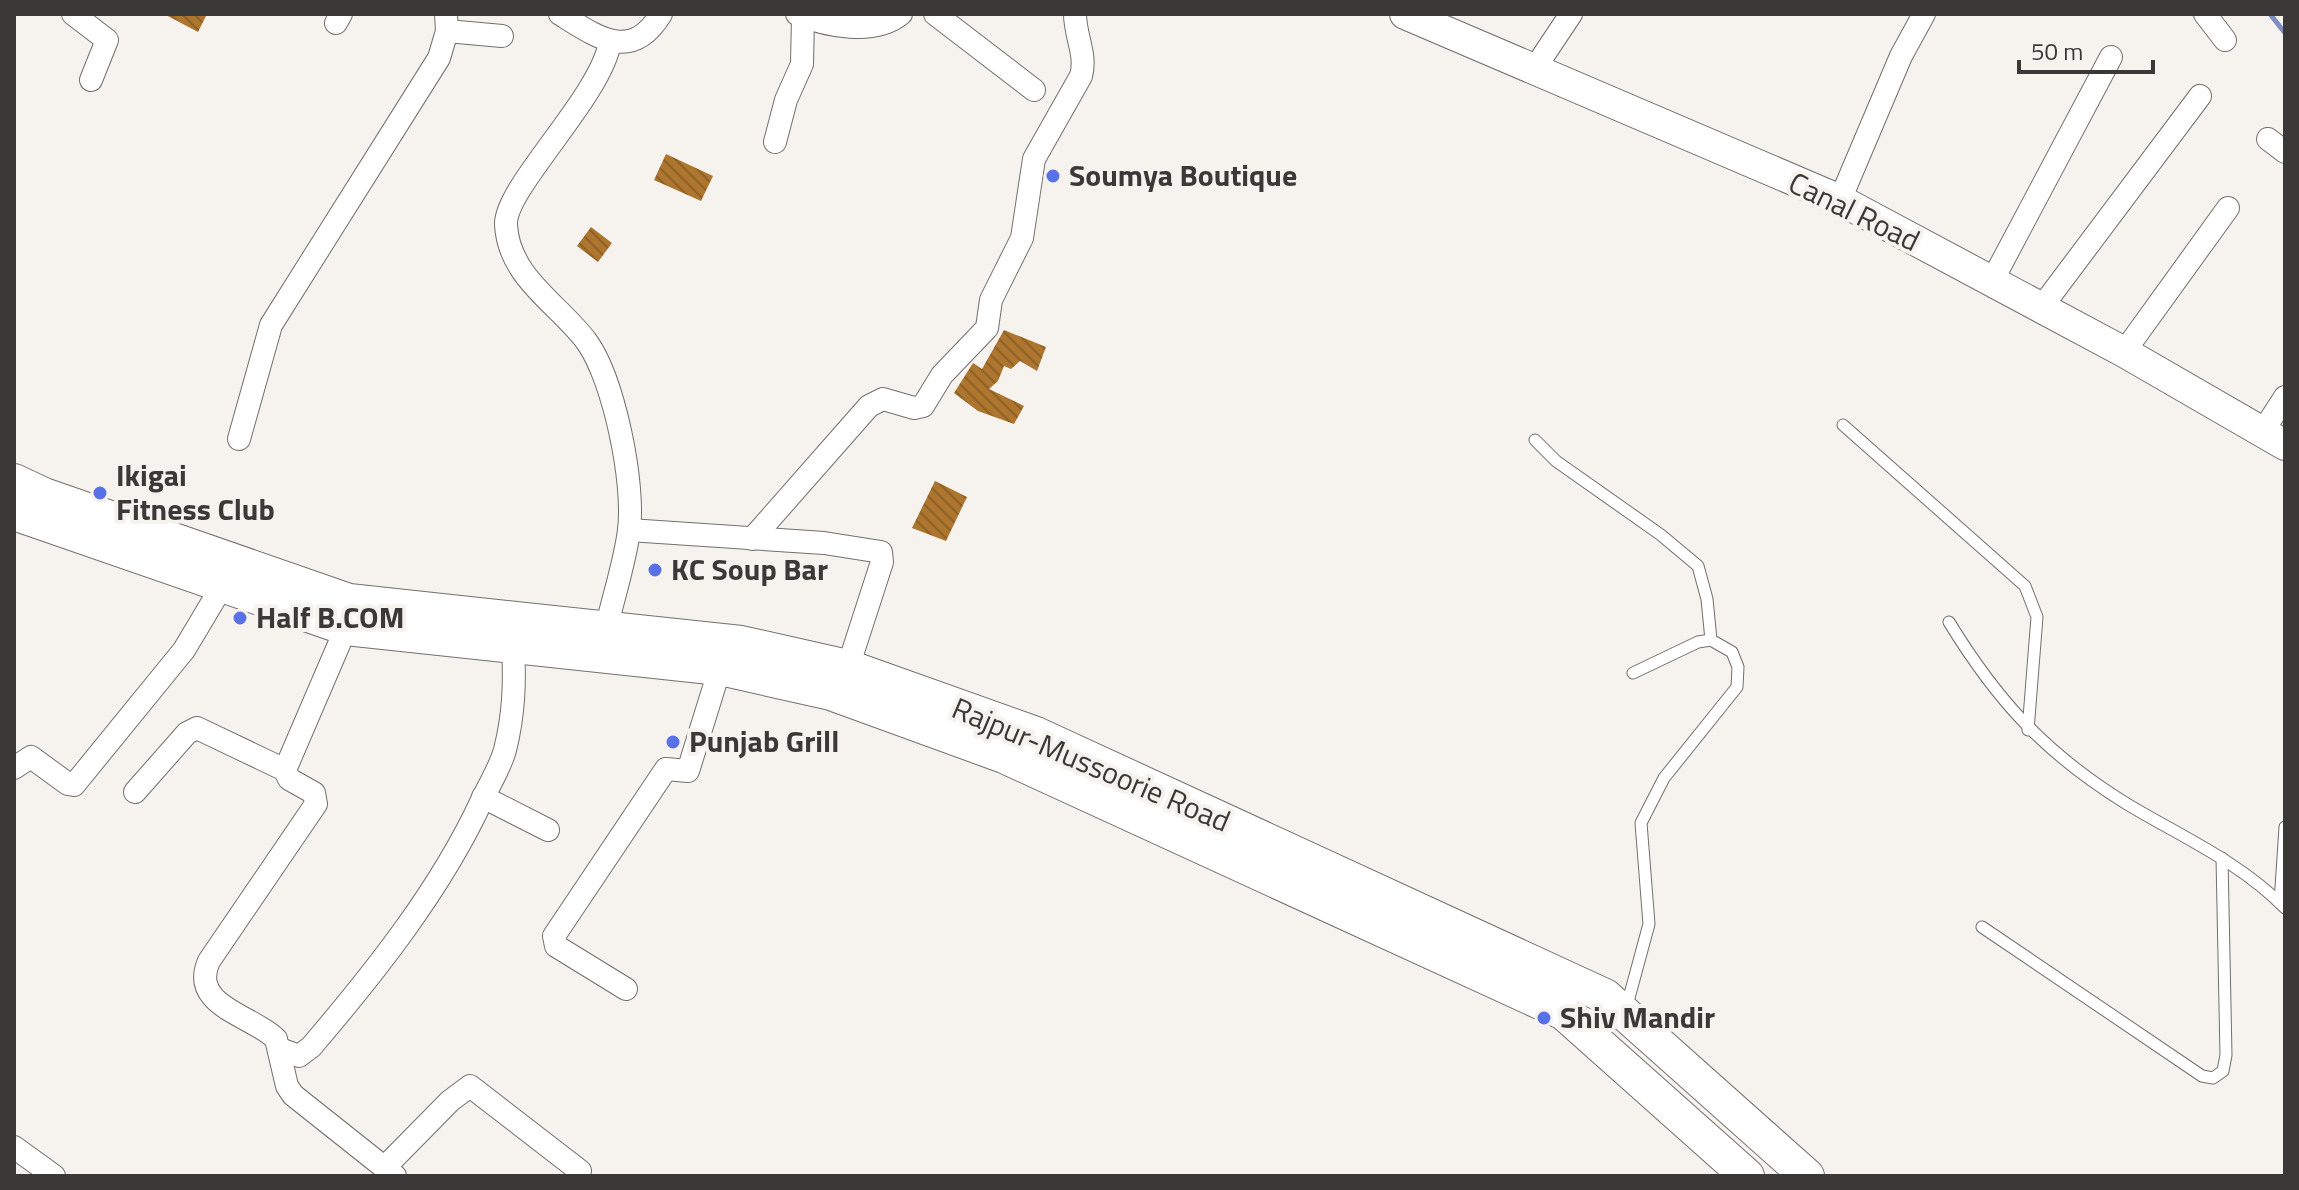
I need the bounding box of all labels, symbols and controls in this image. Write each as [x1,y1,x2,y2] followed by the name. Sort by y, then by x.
[2019,24,2153,74] scale bar
[2031,33,2083,69] text: 50 m
[1069,152,1297,198] place label: Soumya Boutique
[1781,160,1928,263] street label: Canal Road
[1044,167,1062,185] marker: Soumya Boutique
[116,452,275,532] place label: Ikigai Fitness Club
[91,484,109,502] marker: Ikigai Fitness Club
[671,546,828,592] place label: KC Soup Bar
[646,561,664,579] marker: KC Soup Bar
[256,594,404,640] place label: Half B.COM
[231,609,249,627] marker: Half B.COM
[945,685,1238,844] street label: Rajpur-Mussoorie Road
[689,718,839,764] place label: Punjab Grill
[664,733,682,751] marker: Punjab Grill
[1560,994,1715,1040] place label: Shiv Mandir
[1535,1009,1553,1027] marker: Shiv Mandir

